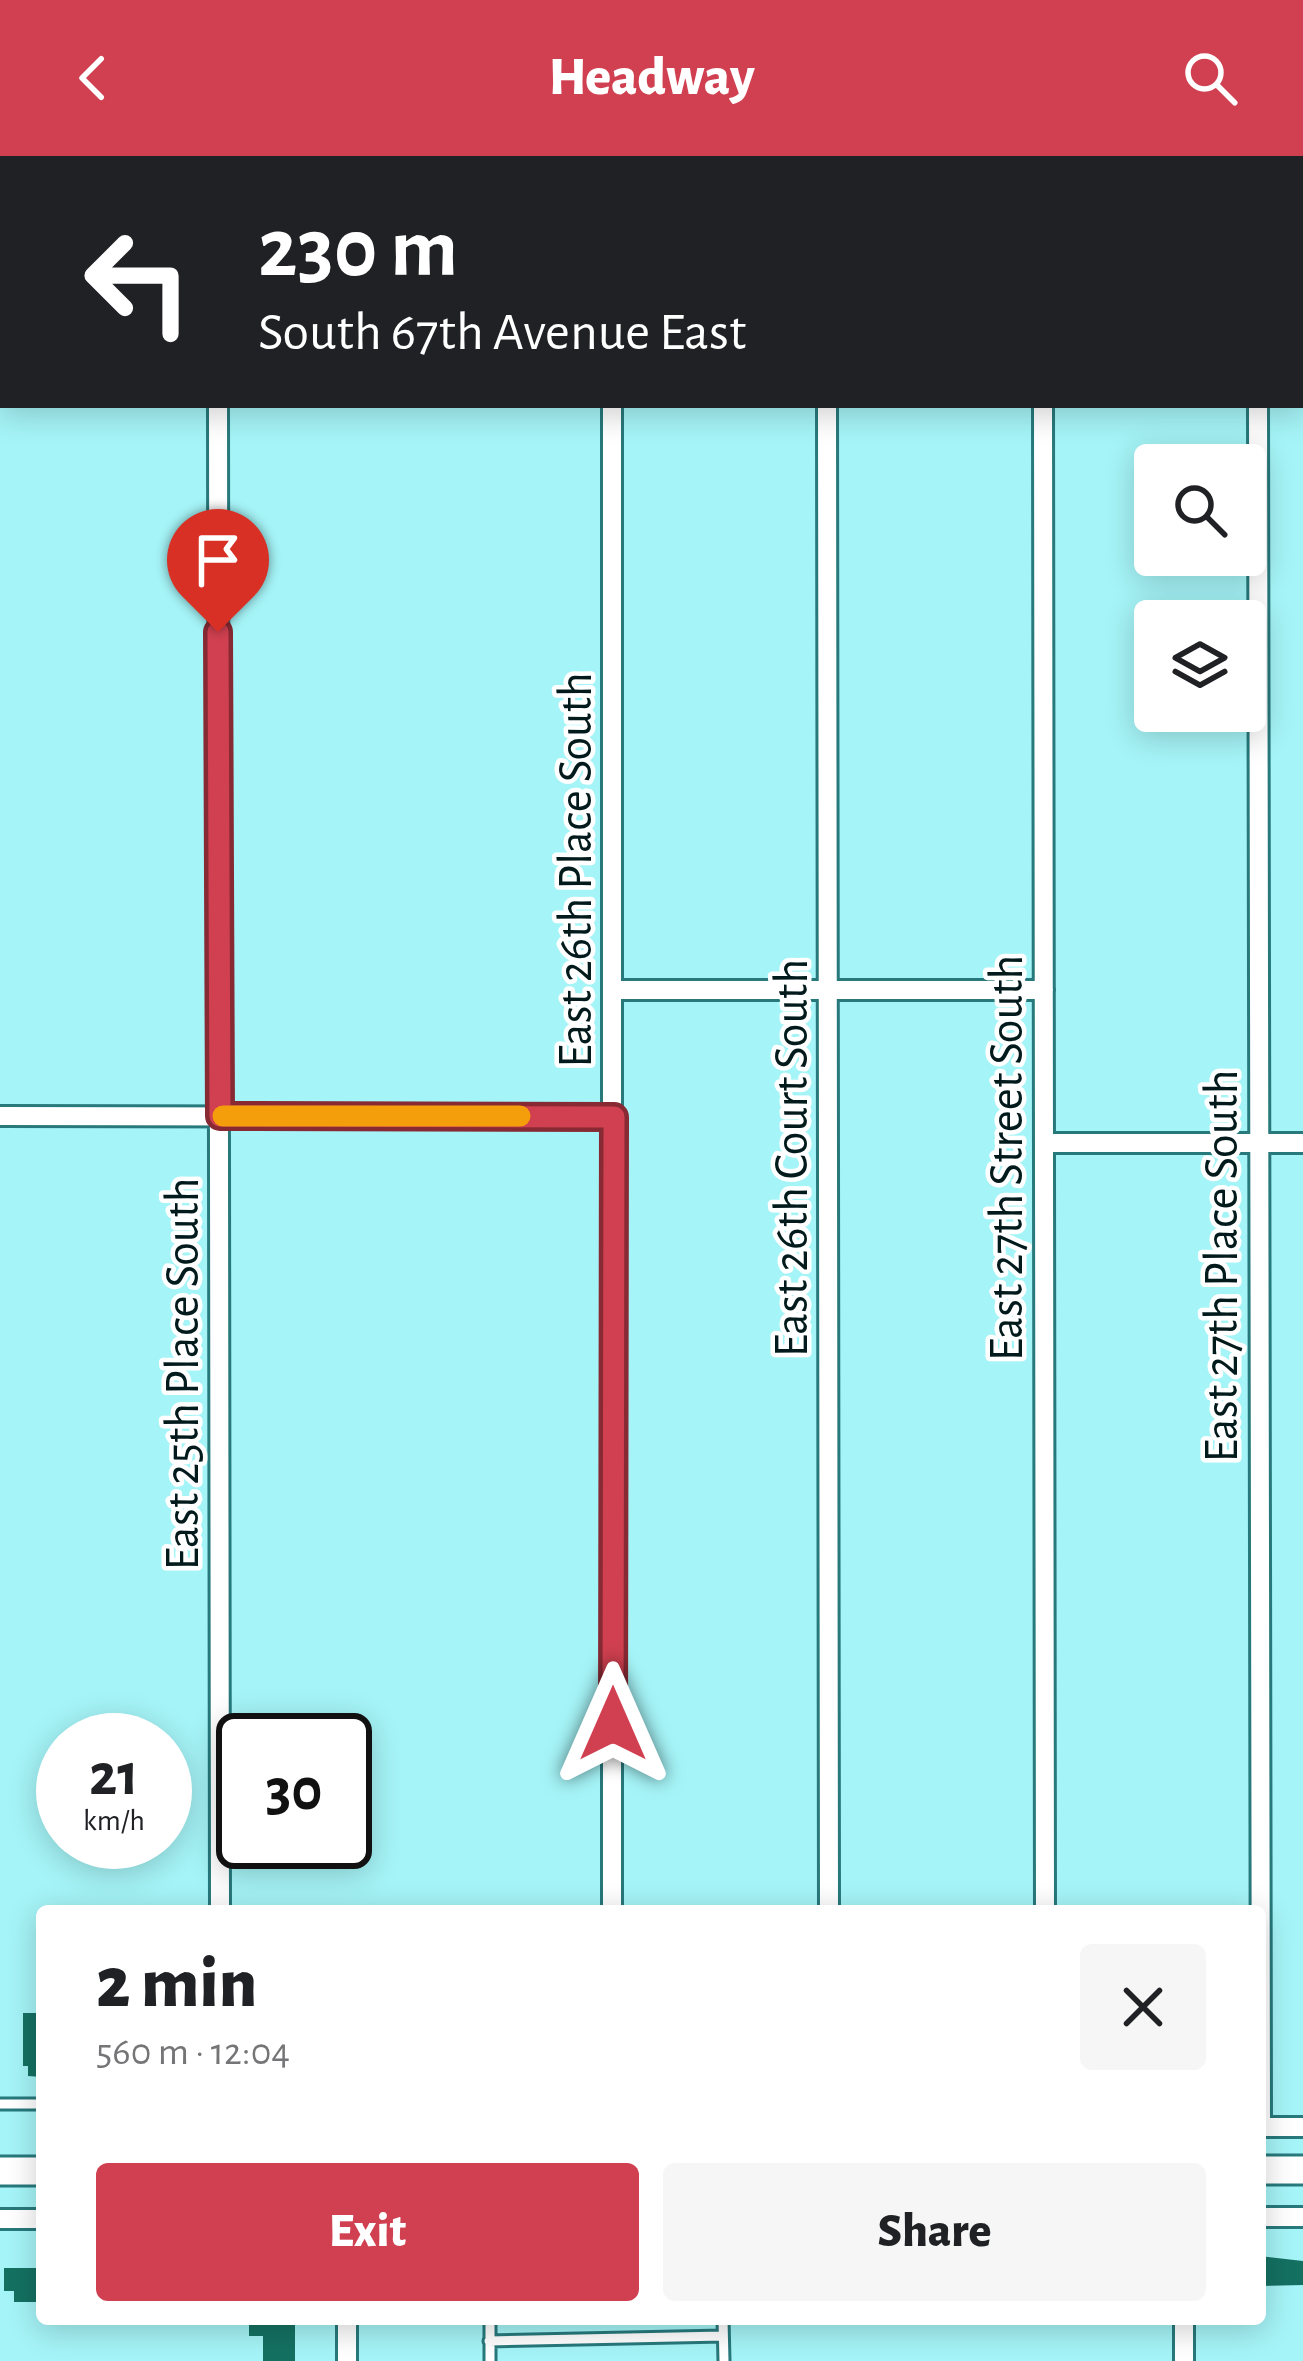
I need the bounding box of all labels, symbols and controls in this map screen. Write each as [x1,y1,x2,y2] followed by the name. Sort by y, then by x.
[60,45,126,111] icon: back
[1177,45,1243,111] icon: search
[548,51,755,105] text: Headway
[60,204,216,360] icon: left
[258,208,458,292] text: 230 m
[258,306,746,360] text: South 67th Avenue East
[1134,444,1266,732] map controls
[1134,444,1266,576] button: search
[167,509,269,632] pin
[185,527,251,593] icon: arrive
[1134,600,1266,732] button: layers
[553,672,601,1068] street label: East 26th Place South
[984,955,1032,1361] street label: East 27th Street South
[769,959,817,1357] street label: East 26th Court South
[1199,1070,1247,1462] street label: East 27th Place South
[160,1178,208,1570] street label: East 25th Place South
[550,1661,676,1787] position arrow
[216,1713,372,1869] speed limit sign: 30
[89,1746,139,1806] text: 21
[83,1806,145,1836] text: km/h
[1080,1944,1206,2070] button: close
[96,1948,257,2020] text: 2 min
[96,2033,290,2072] text: 560 m · 12:04
[96,2163,639,2301] button: Exit
[663,2163,1206,2301] button: Share

